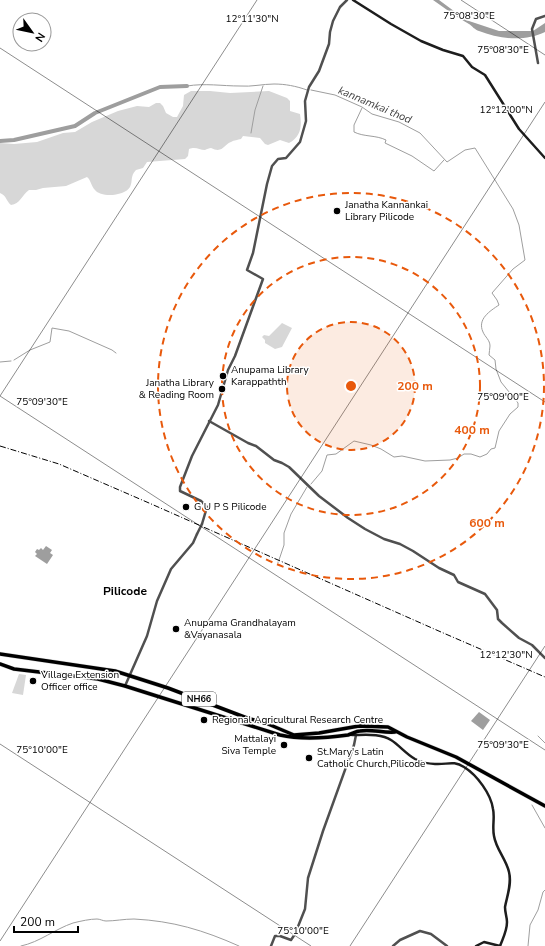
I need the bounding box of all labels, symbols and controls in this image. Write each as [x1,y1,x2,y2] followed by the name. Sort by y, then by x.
[443,9,495,23] text: 75°08'30"E
[12,12,52,52] north arrow
[225,12,279,26] text: 12°11'30"N
[31,30,48,45] text: N
[477,43,529,57] text: 75°08'30"E
[336,83,415,127] water label: kannamkai thod
[479,103,533,117] text: 12°12'00"N
[344,198,428,224] place label: Janatha Kannankai Library Pilicode
[332,206,342,216] marker: Janatha Kannankai Library Pilicode
[231,363,309,389] place label: Anupama Library Karappathth
[218,371,228,381] marker: Anupama Library Karappathth
[139,376,215,402] place label: Janatha Library & Reading Room
[397,378,433,394] text: 200 m
[344,379,358,393] centre of rings
[217,384,227,394] marker: Janatha Library & Reading Room
[477,390,529,404] text: 75°09'00"E
[16,395,68,409] text: 75°09'30"E
[454,422,490,438] text: 400 m
[194,500,266,514] place label: G U P S Pilicode
[181,502,191,512] marker: G U P S Pilicode
[469,515,505,531] text: 600 m
[103,583,147,599] district label: Pilicode
[184,616,296,642] place label: Anupama Grandhalayam &Vayanasala
[171,624,181,634] marker: Anupama Grandhalayam &Vayanasala
[479,648,533,662] text: 12°12'30"N
[40,668,119,694] place label: Village Extension Officer office
[28,676,38,686] marker: Village Extension Officer office
[182,692,216,706] road number: NH66
[212,713,383,727] place label: Regional Agricultural Research Centre
[199,715,209,725] marker: Regional Agricultural Research Centre
[221,732,276,758] place label: Mattalayi Siva Temple
[477,738,529,752] text: 75°09'30"E
[279,740,289,750] marker: Mattalayi Siva Temple
[16,743,68,757] text: 75°10'00"E
[317,745,425,771] place label: St.Mary's Latin Catholic Church,Pilicode
[304,753,314,763] marker: St.Mary's Latin Catholic Church,Pilicode
[14,908,78,934] scale bar
[20,914,55,930] text: 200 m
[277,924,329,938] text: 75°10'00"E

